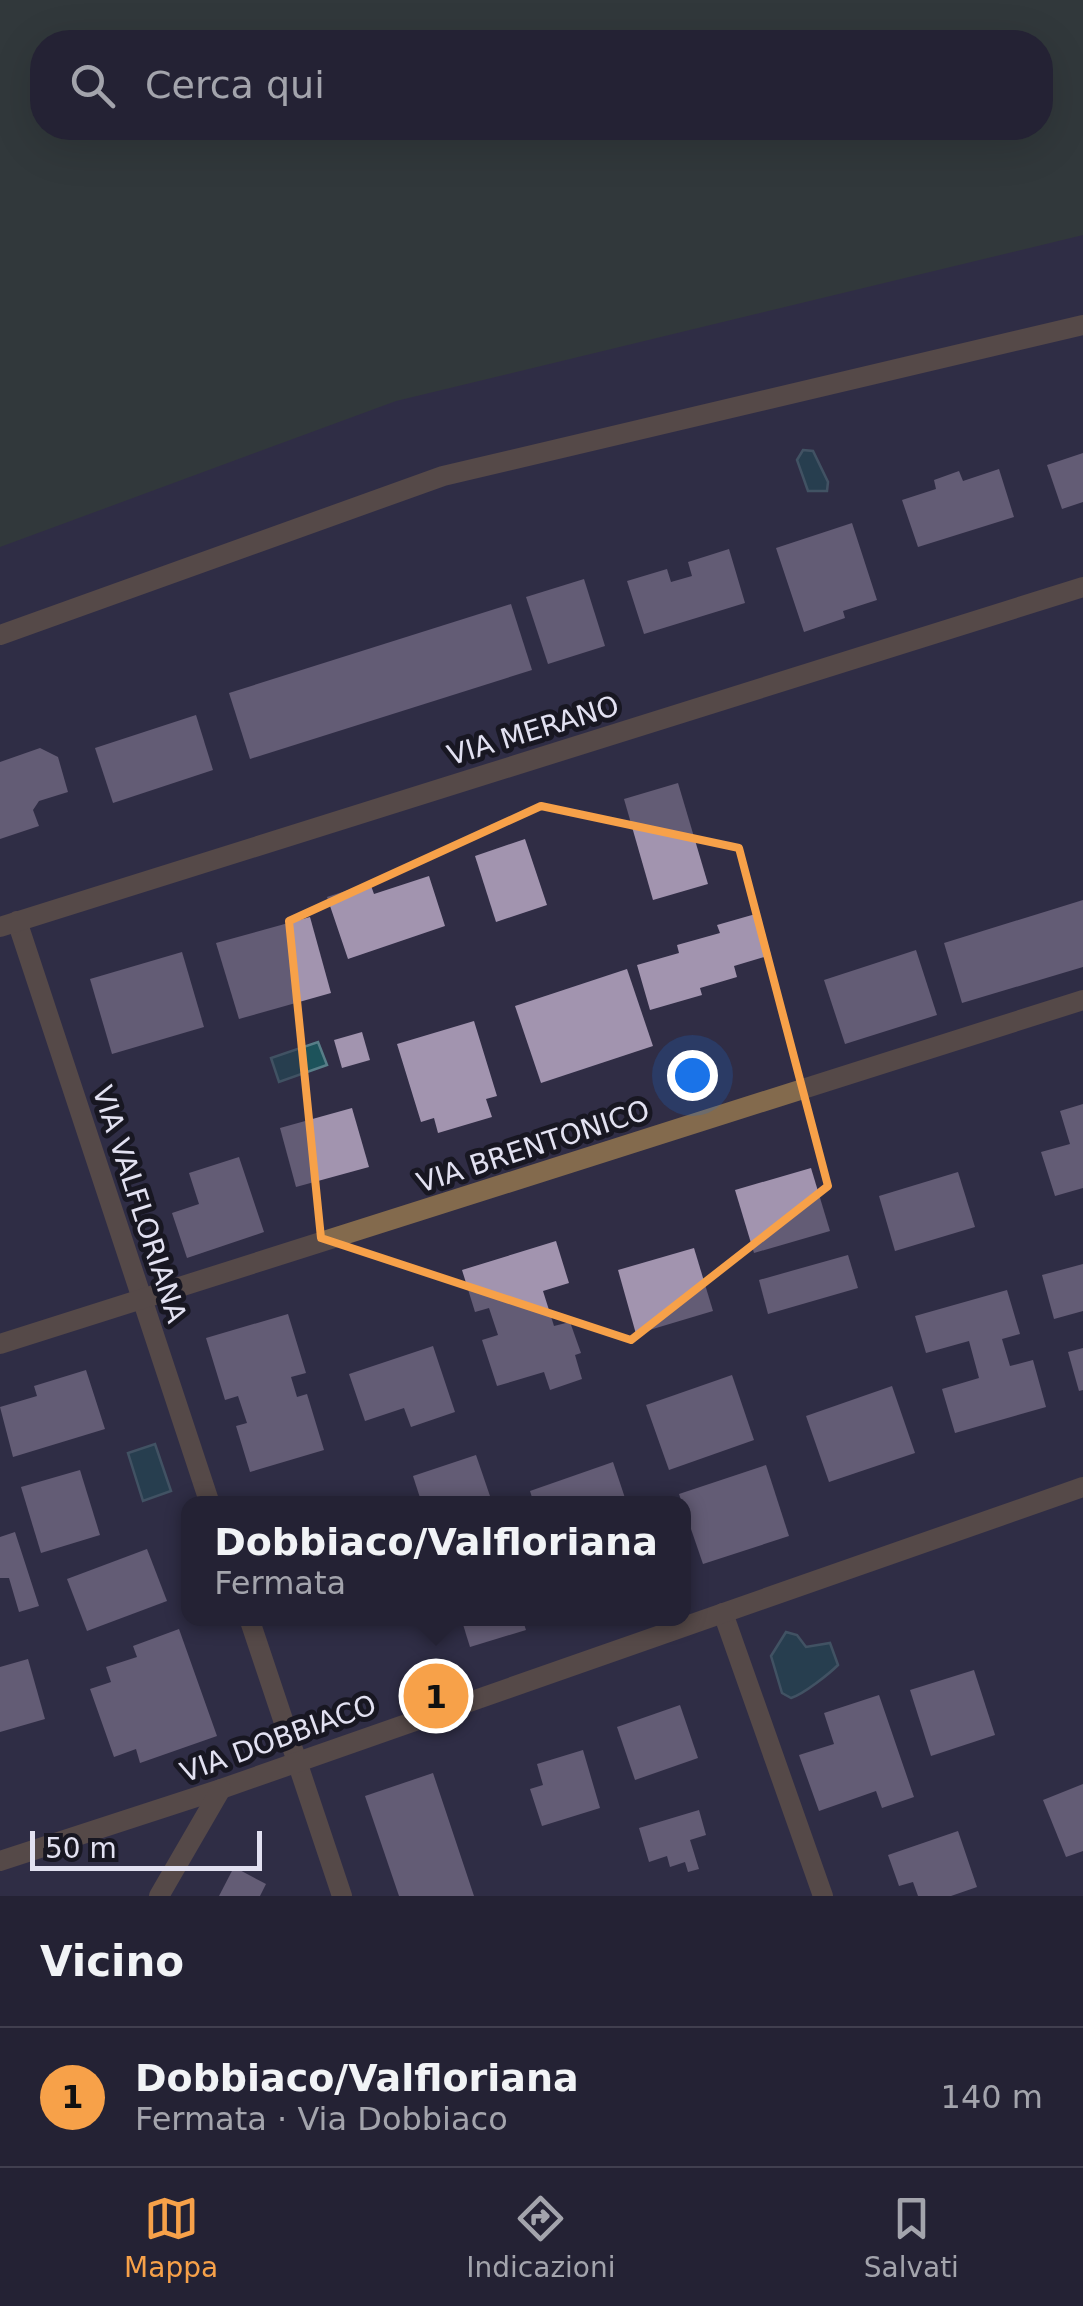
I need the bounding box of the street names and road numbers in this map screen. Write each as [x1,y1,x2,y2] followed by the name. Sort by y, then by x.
[443,689,623,772] street label: VIA MERANO
[86,1081,193,1327] street label: VIA VALFLORIANA
[413,1093,654,1200] street label: VIA BRENTONICO
[176,1688,381,1789] street label: VIA DOBBIACO

